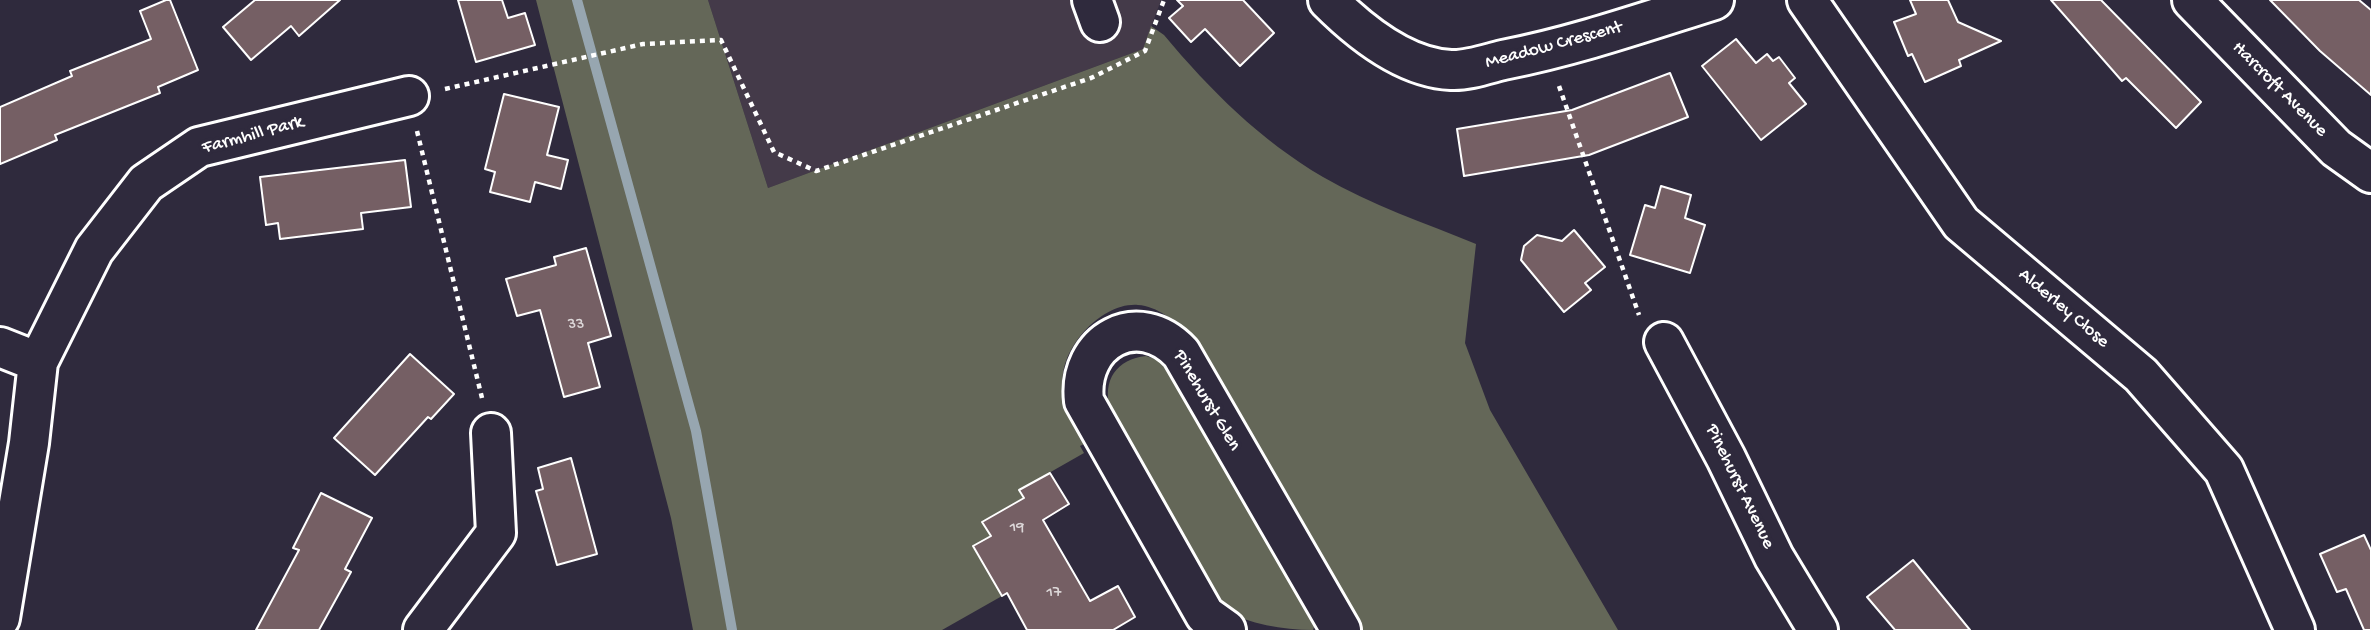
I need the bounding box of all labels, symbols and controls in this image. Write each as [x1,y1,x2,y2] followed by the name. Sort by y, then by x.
[1483,17,1625,75] street label: Meadow Crescent
[2226,37,2332,143] street label: Harcroft Avenue
[200,112,306,160] street label: Farmhill Park
[2013,264,2113,354] street label: Alderley Close
[568,316,584,336] house number: 33
[1167,346,1245,456] street label: Pinehurst Glen
[1699,421,1779,553] street label: Pinehurst Avenue
[1010,519,1024,539] house number: 19
[1047,584,1061,604] house number: 17

